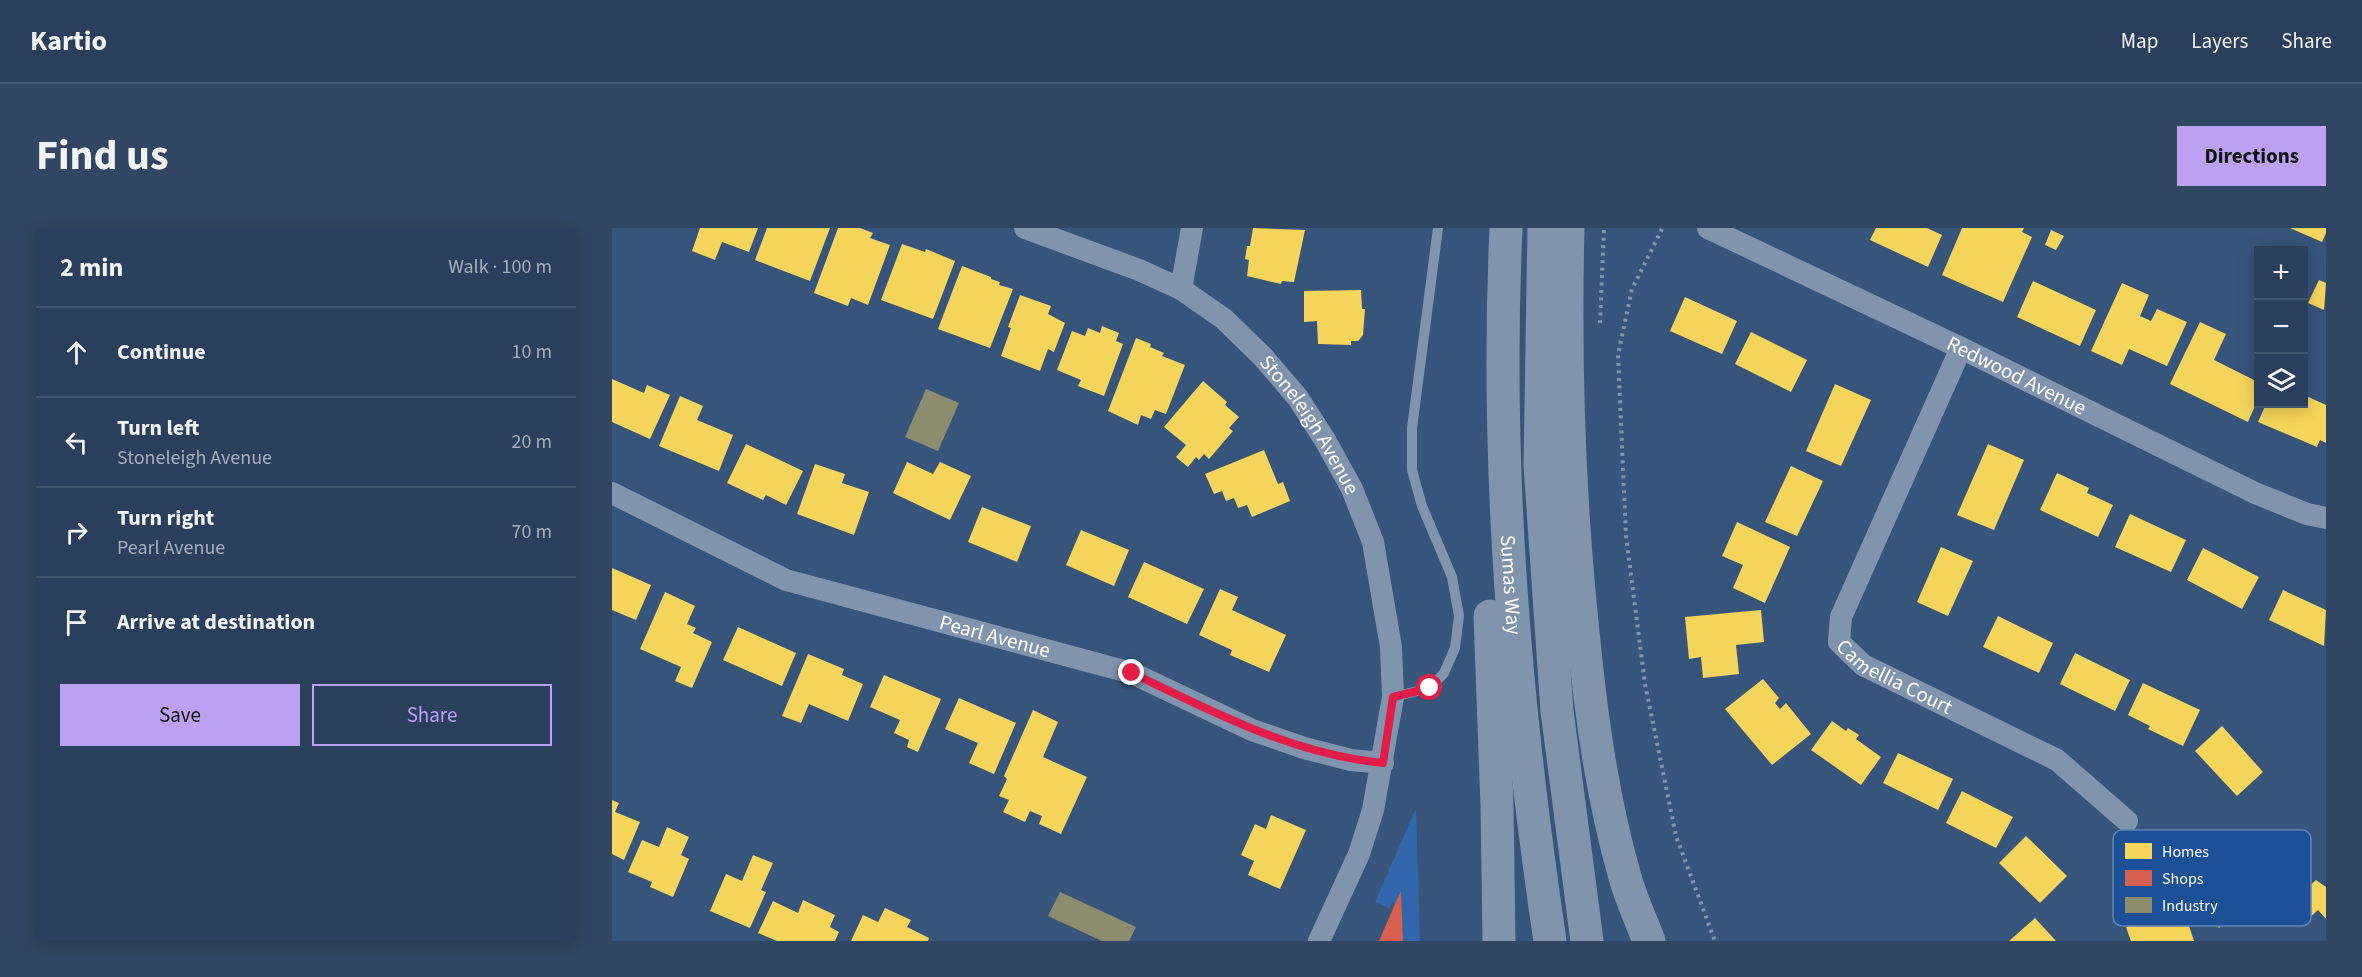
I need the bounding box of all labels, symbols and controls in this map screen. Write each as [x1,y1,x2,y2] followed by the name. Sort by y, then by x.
[30,21,107,61] text: Kartio
[2121,26,2158,56] text: Map
[2191,26,2248,56] text: Layers
[2281,26,2332,56] text: Share
[36,126,169,186] text: Find us
[2177,126,2326,186] button: Directions
[2254,246,2308,408] map controls
[2254,246,2308,300] button: +
[60,249,123,286] text: 2 min
[448,253,552,281] text: Walk · 100 m
[2254,300,2308,354] button: −
[1942,328,2092,423] street label: Redwood Avenue
[60,336,93,369] icon: ahead
[117,336,206,368] text: Continue
[512,338,552,366] text: 10 m
[1252,348,1367,500] street label: Stoneleigh Avenue
[2254,354,2308,408] button: layers
[117,412,199,444] text: Turn left
[60,426,93,459] icon: left
[512,428,552,456] text: 20 m
[117,444,272,472] text: Stoneleigh Avenue
[117,502,214,534] text: Turn right
[60,516,93,549] icon: right
[512,518,552,546] text: 70 m
[117,534,225,562] text: Pearl Avenue
[1493,534,1529,636] street label: Sumas Way
[60,606,93,639] icon: arrive
[117,606,315,638] text: Arrive at destination
[936,607,1054,665] street label: Pearl Avenue
[1829,632,1958,722] street label: Camellia Court
[1118,659,1144,685] route end
[1416,674,1442,700] route start
[60,684,300,746] button: Save
[312,684,552,746] button: Share
[2113,830,2311,926] legend
[2162,841,2209,863] text: Homes
[2162,868,2204,890] text: Shops
[2162,895,2218,917] text: Industry

